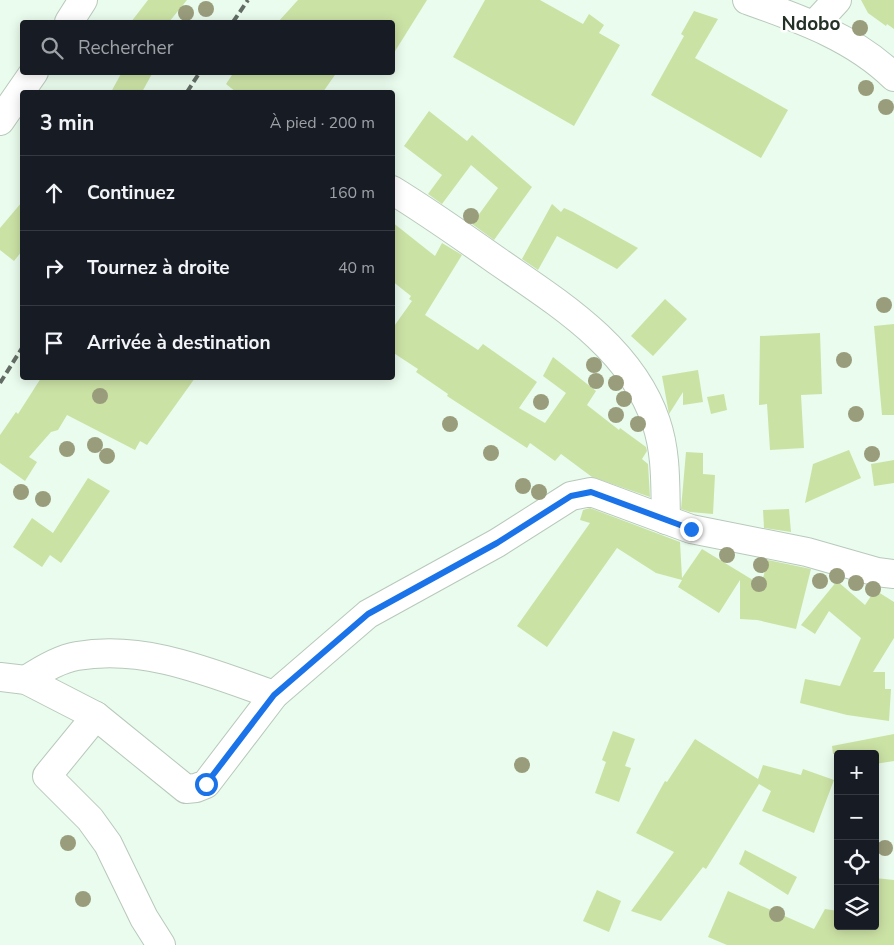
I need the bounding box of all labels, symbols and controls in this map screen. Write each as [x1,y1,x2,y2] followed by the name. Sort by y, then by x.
[782,11,841,37] district label: Ndobo
[20,20,395,75] search box
[38,34,66,62] icon: search
[78,35,173,61] text: Rechercher
[40,109,94,137] text: 3 min
[270,112,375,134] text: À pied · 200 m
[40,179,68,207] icon: ahead
[87,180,175,206] text: Continuez
[328,182,375,204] text: 160 m
[40,254,68,282] icon: right
[87,255,230,281] text: Tournez à droite
[338,257,375,279] text: 40 m
[40,329,68,357] icon: arrive
[87,330,271,356] text: Arrivée à destination
[680,518,703,541] route end
[834,750,879,930] map controls
[834,750,879,795] button: +
[195,773,218,796] route start
[834,795,879,840] button: −
[834,840,879,885] button: locate
[834,885,879,930] button: layers

